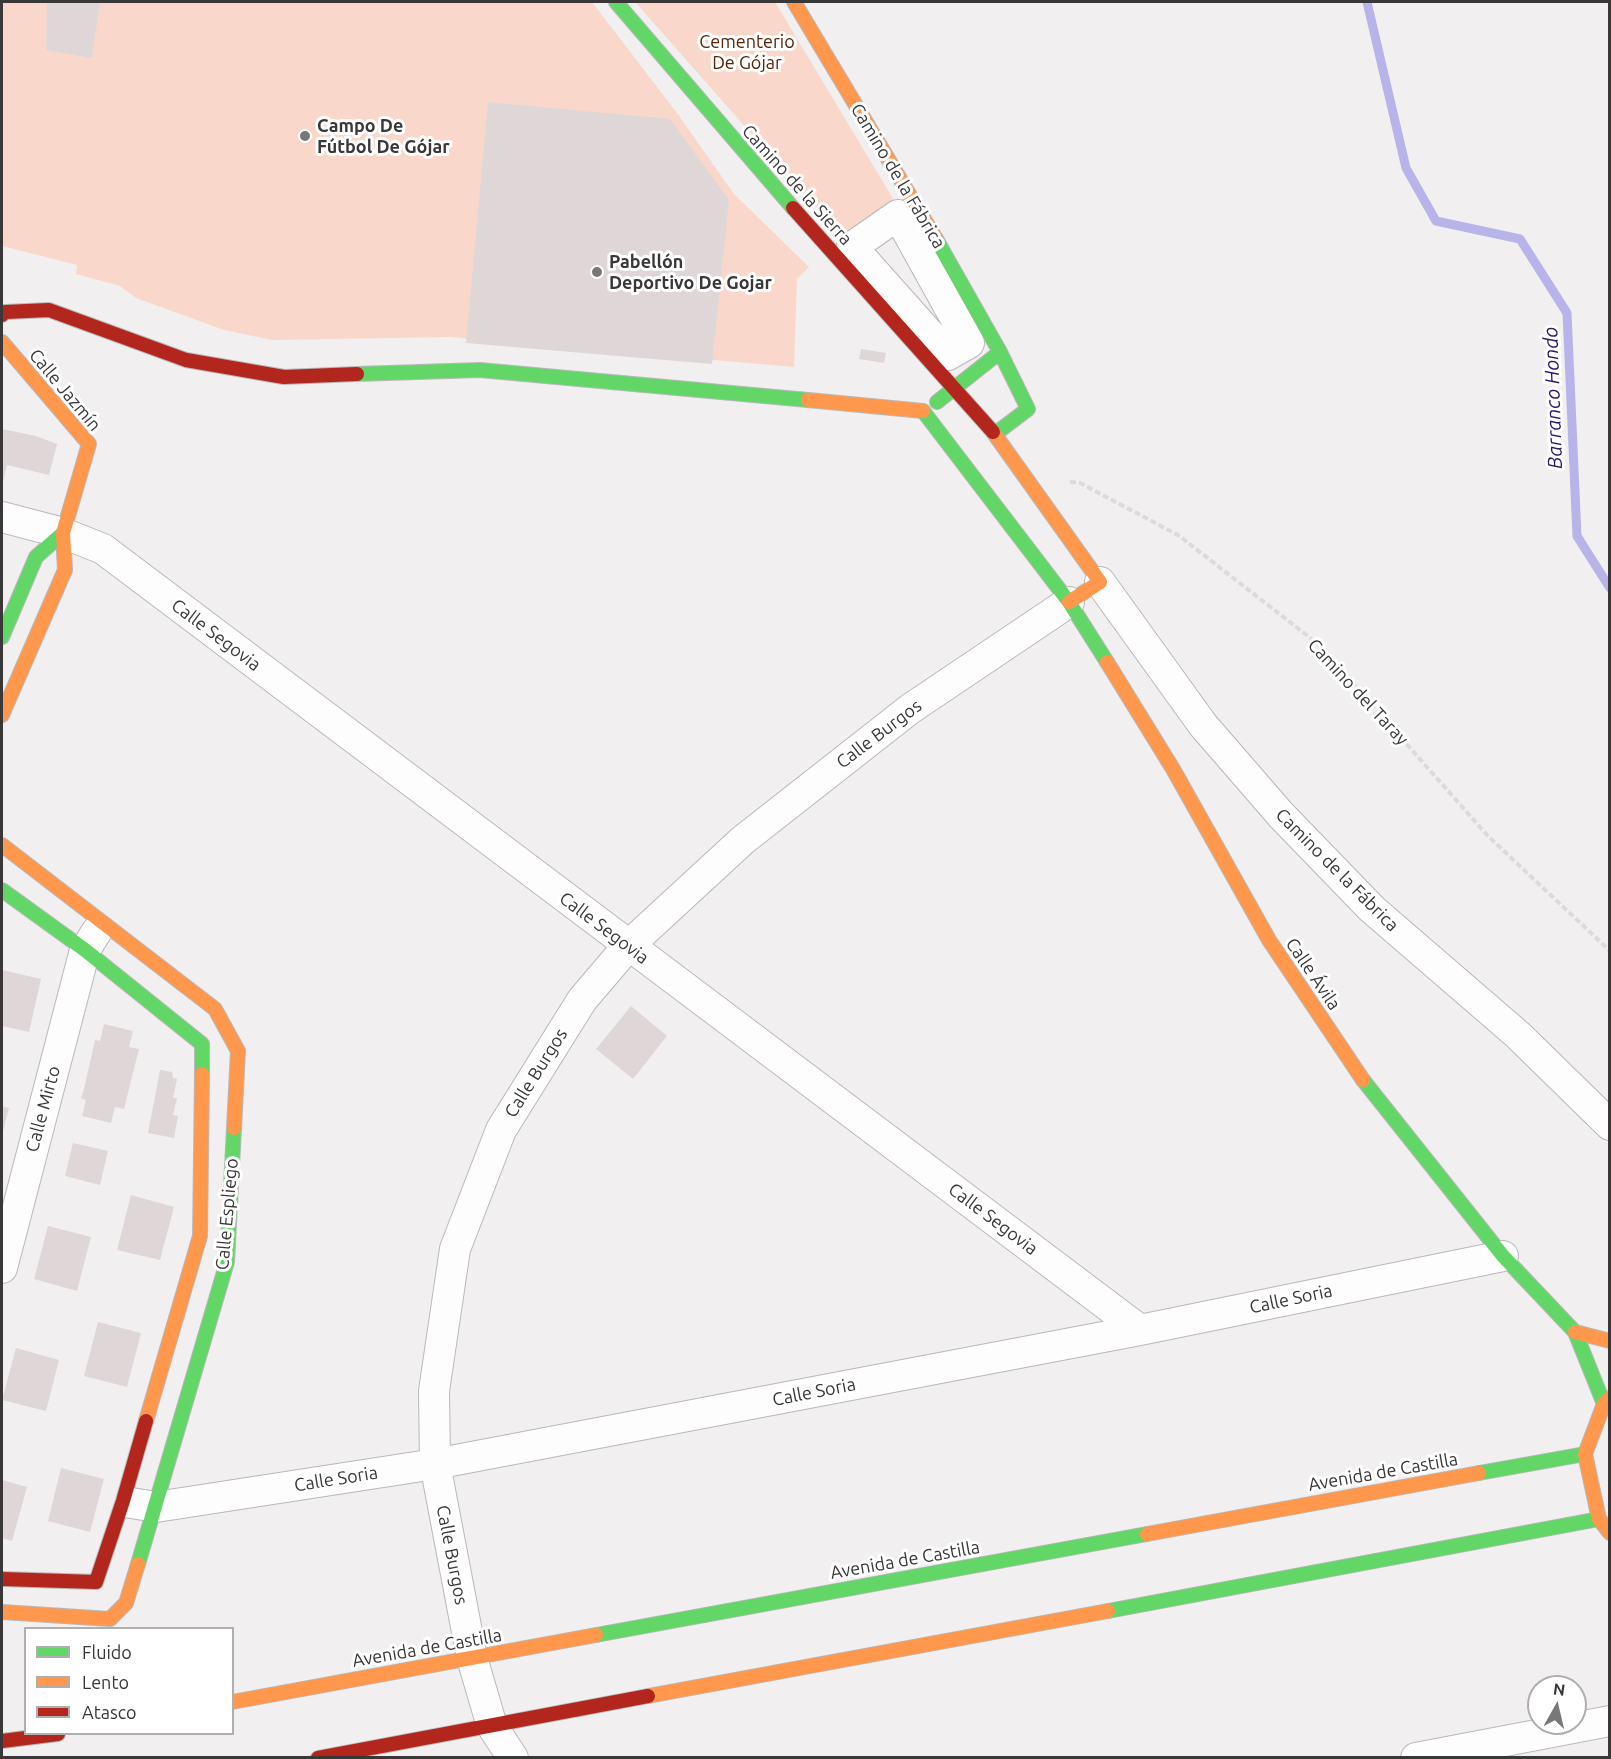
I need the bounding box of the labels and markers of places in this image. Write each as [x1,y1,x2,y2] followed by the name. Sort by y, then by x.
[317,115,450,158] place label: Campo De Fútbol De Gójar
[298,129,312,143] marker: Campo De Fútbol De Gójar
[609,251,772,294] place label: Pabellón Deportivo De Gojar
[590,265,604,279] marker: Pabellón Deportivo De Gojar

